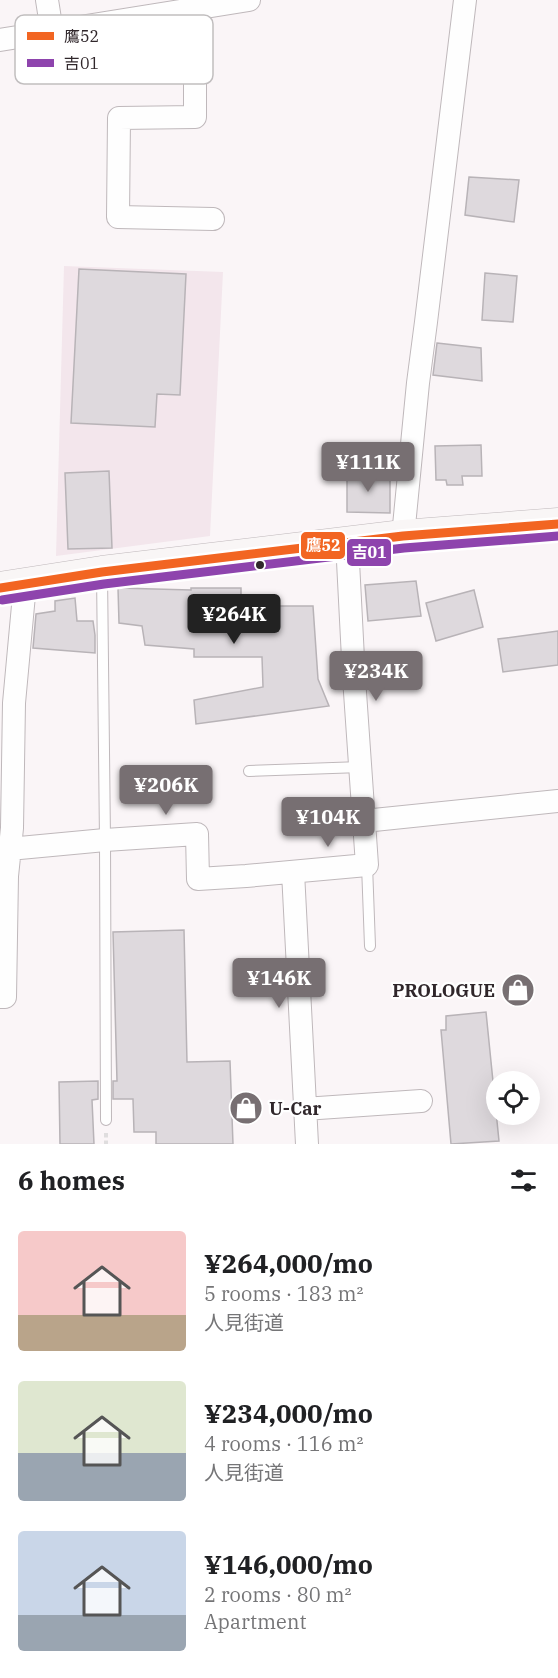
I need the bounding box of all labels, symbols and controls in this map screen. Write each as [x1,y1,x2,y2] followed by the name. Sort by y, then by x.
[15,15,213,84] legend
[64,26,99,46] text: 鷹52
[64,53,99,73] text: 吉01
[326,442,410,493] pin: ¥111K
[336,448,400,475] text: ¥111K
[300,531,346,560] line badge: 鷹52
[305,535,341,555] text: 鷹52
[346,538,392,567] line badge: 吉01
[351,542,387,562] text: 吉01
[254,559,266,571] unlabelled marker
[192,594,276,645] pin: ¥264K
[202,600,266,627] text: ¥264K
[334,651,418,702] pin: ¥234K
[344,657,408,684] text: ¥234K
[124,765,208,816] pin: ¥206K
[134,771,198,798] text: ¥206K
[286,797,370,848] pin: ¥104K
[296,803,360,830] text: ¥104K
[237,958,321,1009] pin: ¥146K
[247,964,311,991] text: ¥146K
[500,972,536,1008] shop icon: PROLOGUE
[392,979,495,1002] place label: PROLOGUE
[486,1071,540,1125] map controls
[486,1071,540,1125] button: locate
[228,1090,264,1126] shop icon: U-Car
[269,1097,321,1120] place label: U-Car
[18,1163,125,1197] text: 6 homes
[507,1164,540,1197] icon: filters
[204,1246,373,1280] text: ¥264,000/mo
[66,1255,138,1327] icon: home
[204,1280,363,1307] text: 5 rooms · 183 m²
[204,1309,284,1336] text: 人見街道
[204,1396,373,1430] text: ¥234,000/mo
[66,1405,138,1477] icon: home
[204,1430,363,1457] text: 4 rooms · 116 m²
[204,1459,284,1486] text: 人見街道
[204,1547,373,1581] text: ¥146,000/mo
[66,1555,138,1627] icon: home
[204,1581,351,1608] text: 2 rooms · 80 m²
[204,1608,307,1635] text: Apartment

